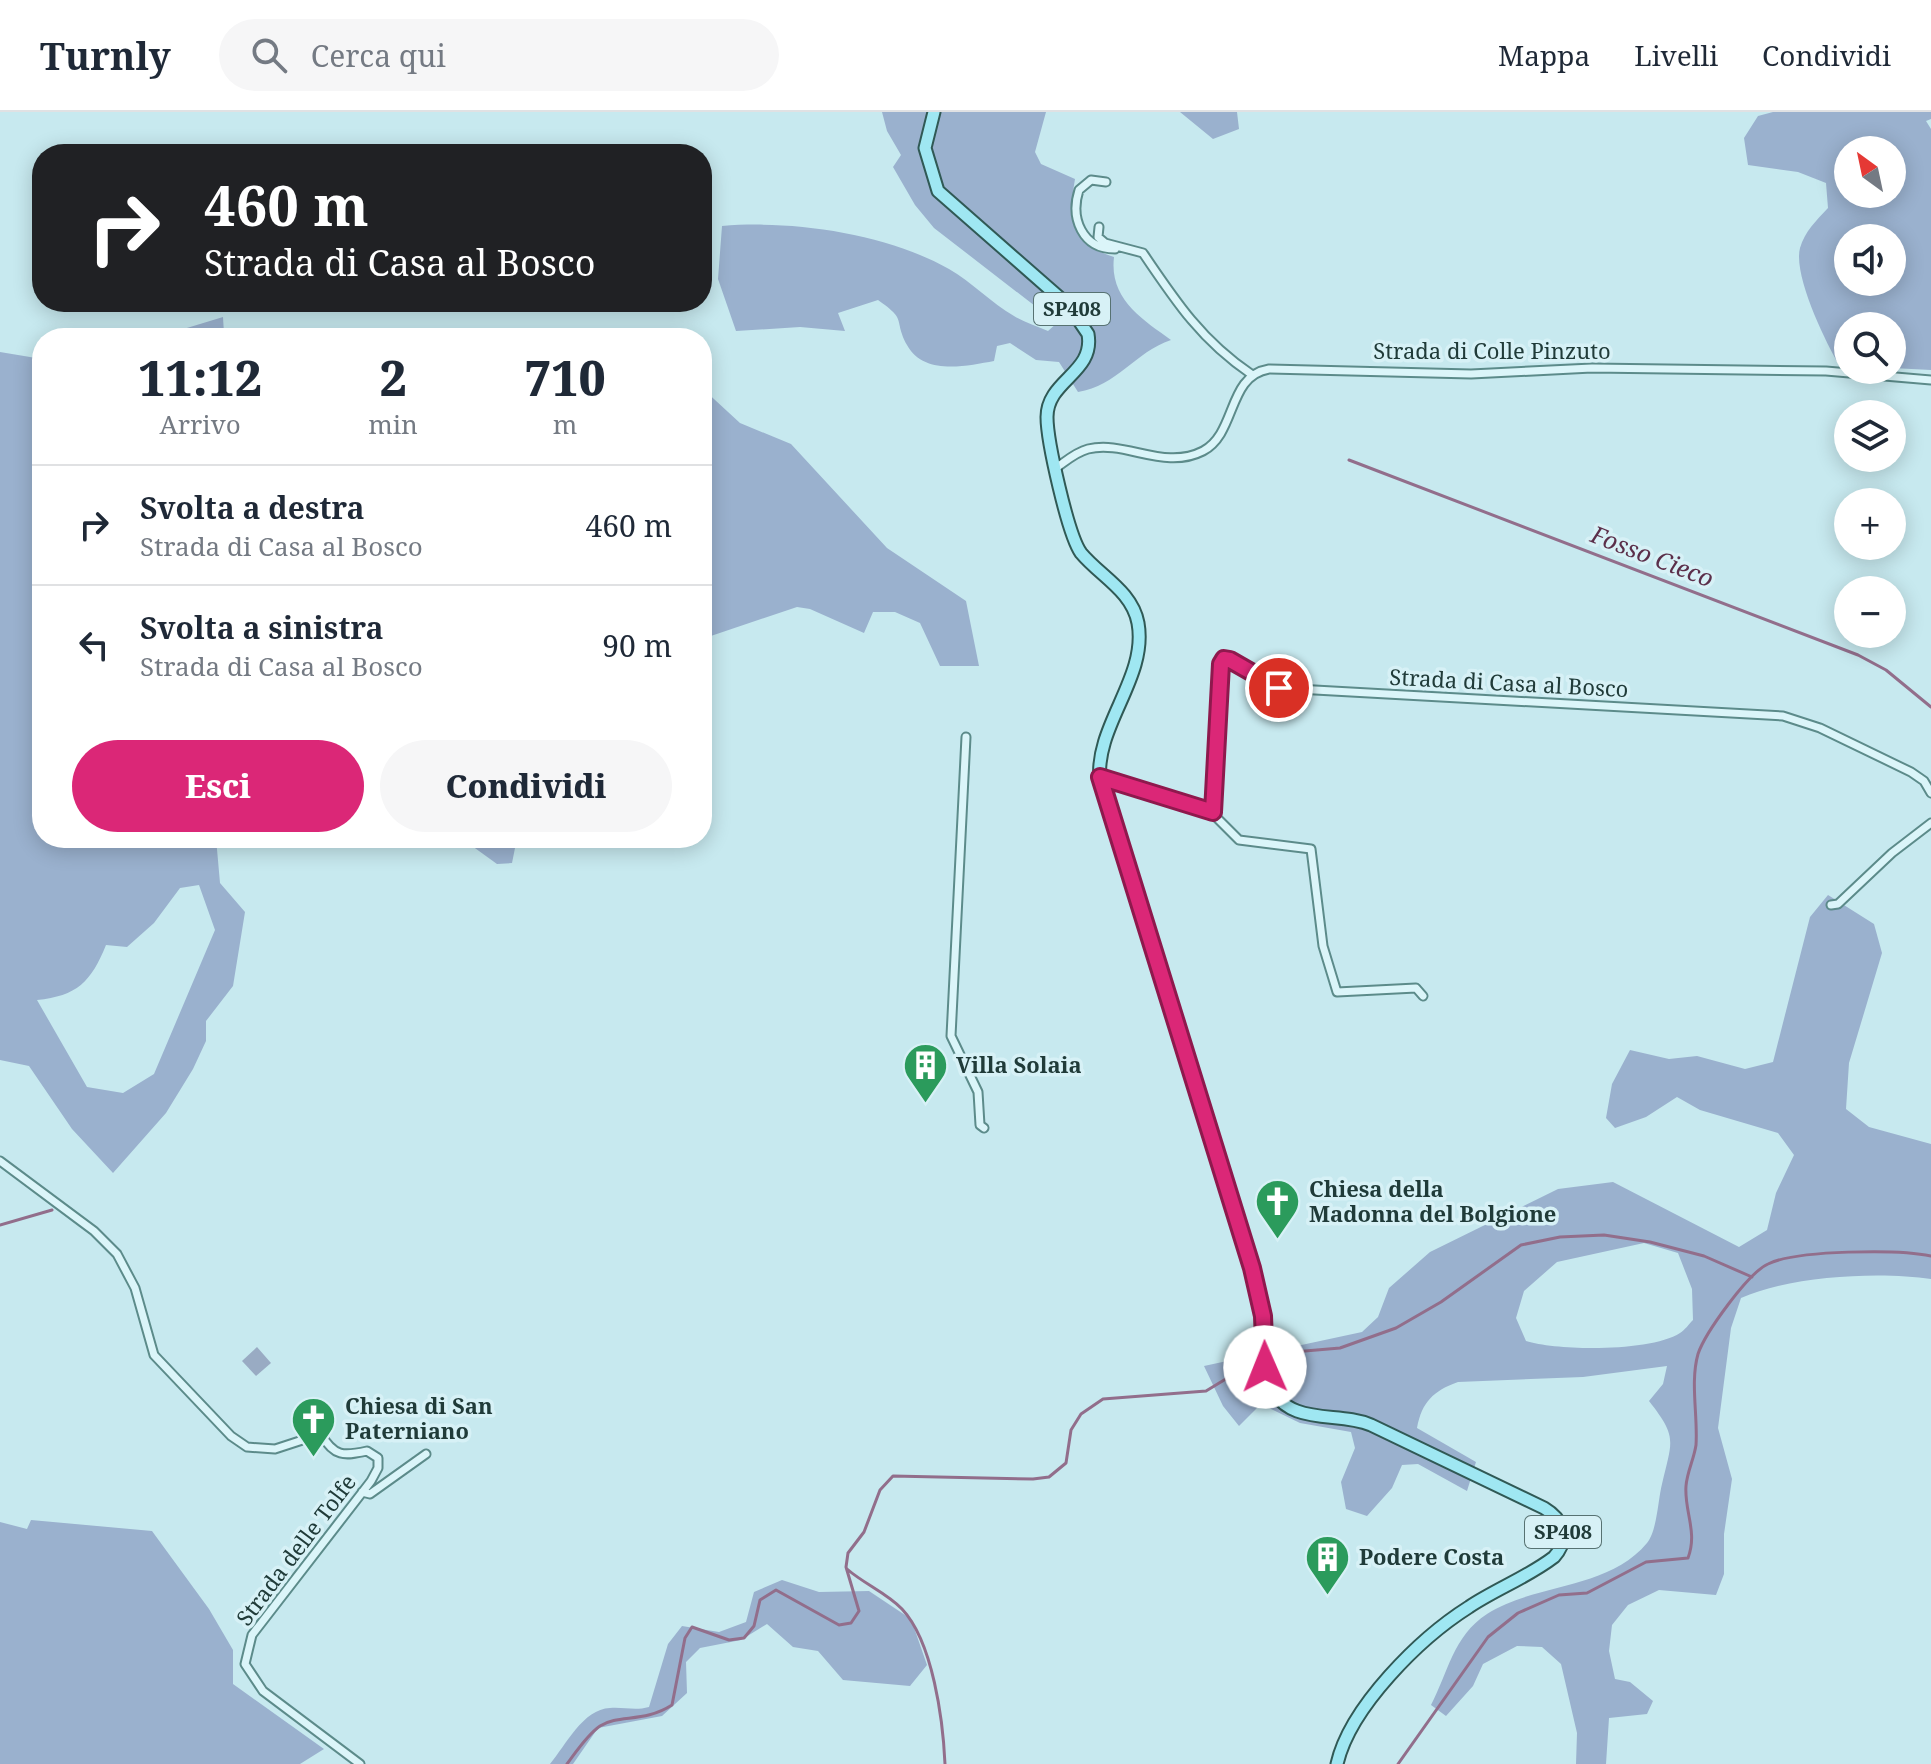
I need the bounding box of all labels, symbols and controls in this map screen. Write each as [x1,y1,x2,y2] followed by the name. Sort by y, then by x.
[219,19,779,91] search box
[40,29,171,81] text: Turnly
[247,33,291,77] icon: search
[311,35,446,76] text: Cerca qui
[1498,36,1590,74] text: Mappa
[1634,36,1718,74] text: Livelli
[1762,36,1891,74] text: Condividi
[1834,136,1906,208] north arrow
[1834,136,1906,648] map controls
[204,166,369,242] text: 460 m
[72,176,176,280] icon: right
[1834,224,1906,296] button: sound
[204,238,596,287] text: Strada di Casa al Bosco
[1034,293,1110,325] road number: SP408
[1834,312,1906,384] button: search
[1373,335,1611,365] street label: Strada di Colle Pinzuto
[138,345,262,410] text: 11:12
[379,345,407,410] text: 2
[524,345,606,410] text: 710
[1834,400,1906,472] button: layers
[160,406,241,442] text: Arrivo
[368,406,418,442] text: min
[553,406,577,442] text: m
[140,487,365,528] text: Svolta a destra
[1834,488,1906,560] button: +
[72,503,116,547] icon: right
[586,505,672,546] text: 460 m
[1586,517,1719,594] water label: Fosso Cieco
[140,528,423,564] text: Strada di Casa al Bosco
[1834,576,1906,648] button: −
[140,607,384,648] text: Svolta a sinistra
[72,623,116,667] icon: left
[602,625,672,666] text: 90 m
[140,648,423,684] text: Strada di Casa al Bosco
[1245,654,1313,722] pin
[1389,661,1629,703] street label: Strada di Casa al Bosco
[1257,666,1301,710] icon: arrive
[72,740,364,832] button: Esci
[380,740,672,832] button: Condividi
[901,1041,949,1104] building icon: Villa Solaia
[956,1049,1082,1079] place label: Villa Solaia
[1309,1173,1556,1228] place label: Chiesa della Madonna del Bolgione
[1254,1178,1302,1241] church icon: Chiesa della Madonna del Bolgione
[1223,1325,1307,1409] position arrow
[345,1390,493,1445] place label: Chiesa di San Paterniano
[290,1395,338,1458] church icon: Chiesa di San Paterniano
[229,1468,362,1631] street label: Strada delle Tolfe
[1525,1516,1601,1548] road number: SP408
[1304,1533,1352,1596] building icon: Podere Costa
[1359,1541,1504,1571] place label: Podere Costa

